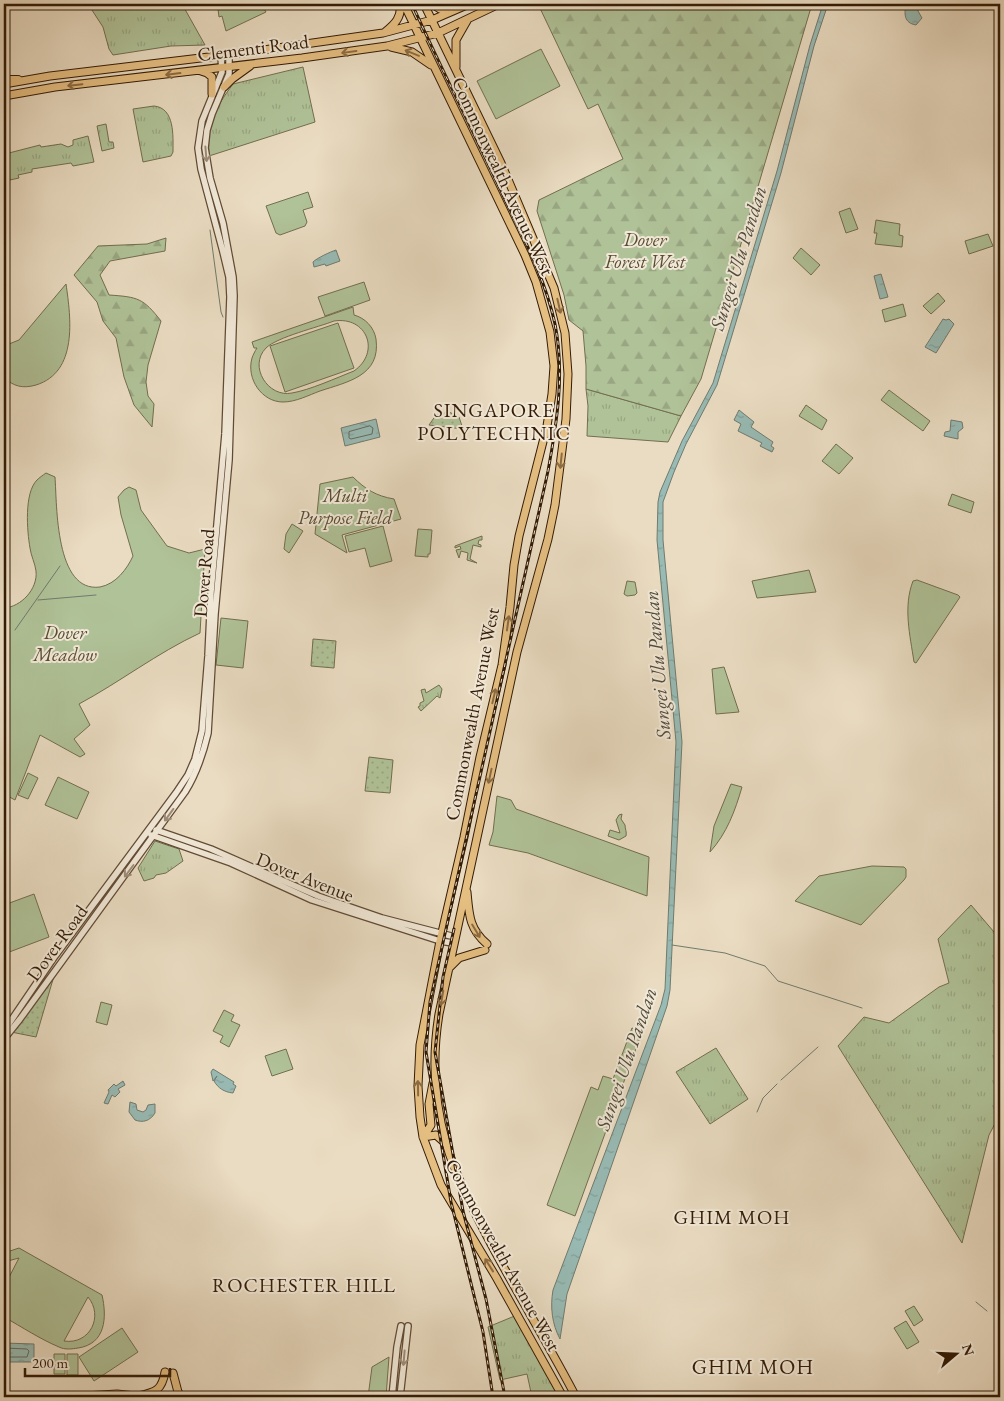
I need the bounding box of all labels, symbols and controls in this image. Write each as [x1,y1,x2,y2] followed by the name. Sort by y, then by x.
[196,29,310,67] street label: Clementi Road
[341,47,357,57] one-way arrow
[404,48,419,57] one-way arrow
[165,69,181,79] one-way arrow
[446,73,560,279] street label: Commonwealth Avenue West
[68,80,84,90] one-way arrow
[201,146,211,162] one-way arrow
[703,183,772,334] water label: Sungei Ulu Pandan
[604,227,687,274] park label: Dover Forest West
[554,297,564,313] one-way arrow
[417,397,571,446] district label: SINGAPORE POLYTECHNIC
[556,453,566,469] one-way arrow
[298,483,392,530] park label: Multi Purpose Field
[188,527,220,618] street label: Dover Road
[638,589,677,742] water label: Sungei Ulu Pandan
[439,605,505,823] street label: Commonwealth Avenue West
[503,616,513,632] one-way arrow
[32,620,97,667] park label: Dover Meadow
[490,689,499,705] one-way arrow
[485,767,494,783] one-way arrow
[164,808,174,822] one-way arrow
[252,846,358,908] street label: Dover Avenue
[123,864,134,877] one-way arrow
[21,899,93,986] street label: Dover Road
[472,924,482,938] one-way arrow
[589,984,663,1135] water label: Sungei Ulu Pandan
[437,990,447,1006] one-way arrow
[413,1081,423,1097] one-way arrow
[440,1154,566,1356] street label: Commonwealth Avenue West
[673,1204,791,1230] district label: GHIM MOH
[484,1259,494,1273] one-way arrow
[212,1272,396,1298] district label: ROCHESTER HILL
[932,1328,982,1378] north arrow
[958,1341,979,1359] text: N
[25,1346,170,1378] scale bar
[399,1350,408,1366] one-way arrow
[32,1353,69,1372] text: 200 m
[692,1353,814,1380] district label: GHIM MOH

